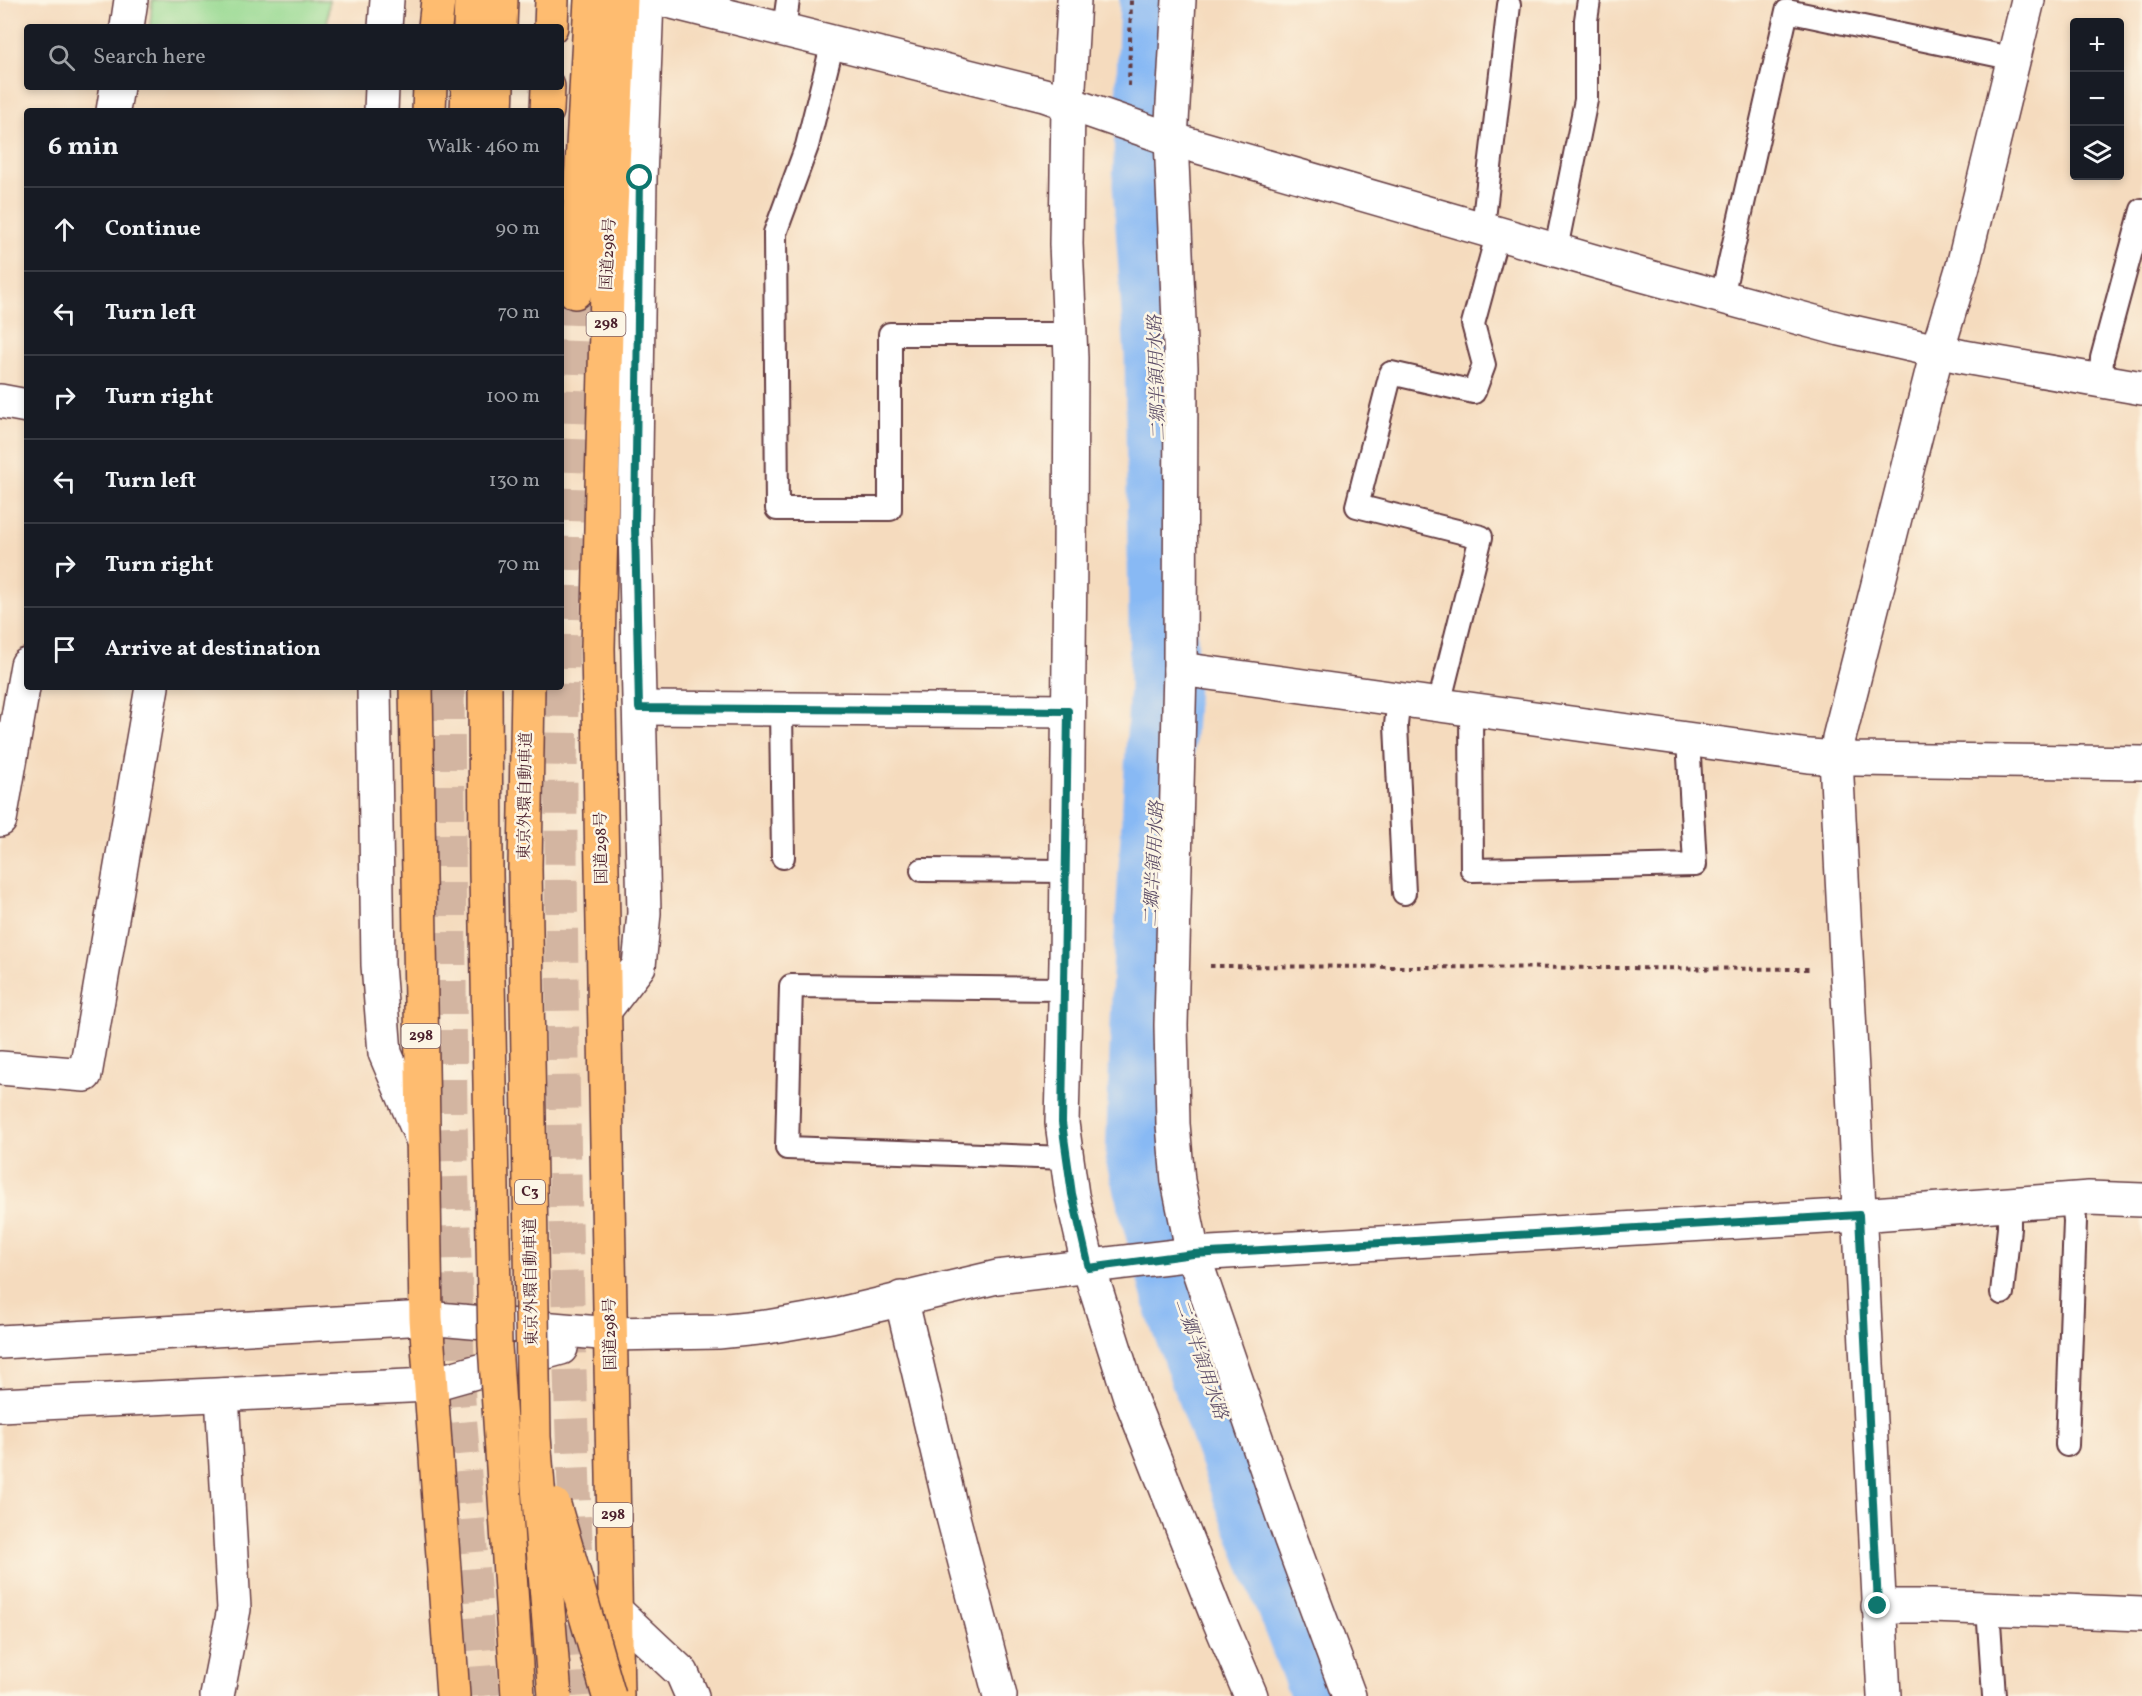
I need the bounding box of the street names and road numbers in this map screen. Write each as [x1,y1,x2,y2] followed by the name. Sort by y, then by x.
[596,217,622,291] street label: 国道298号
[586,312,626,336] road number: 298
[514,732,538,860] street label: 東京外環自動車道
[590,811,614,885] street label: 国道298号
[402,1024,440,1048] road number: 298
[515,1180,545,1204] road number: C3
[520,1218,544,1346] street label: 東京外環自動車道
[599,1297,623,1371] street label: 国道298号
[594,1503,632,1527] road number: 298

